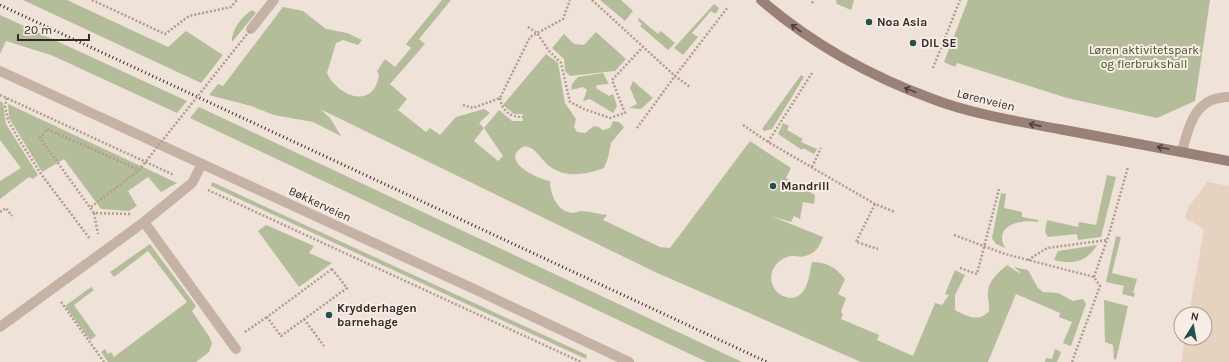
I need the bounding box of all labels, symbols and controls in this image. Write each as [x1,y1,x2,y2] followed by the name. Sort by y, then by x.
[877,15,927,29] place label: Noa Asia
[18,16,89,42] scale bar
[864,17,874,27] marker: Noa Asia
[24,23,52,37] text: 20 m
[791,24,802,32] one-way arrow
[921,36,957,50] place label: DIL SE
[908,38,918,48] marker: DIL SE
[1089,43,1199,71] park label: Løren aktivitetspark og flerbrukshall
[905,86,917,94] one-way arrow
[956,86,1016,114] street label: Lørenveien
[1029,121,1042,129] one-way arrow
[1157,144,1170,152] one-way arrow
[781,179,829,193] place label: Mandrill
[768,181,778,191] marker: Mandrill
[287,183,353,225] street label: Bøkkerveien
[337,301,417,329] place label: Krydderhagen barnehage
[1173,306,1213,346] north arrow
[324,310,334,320] marker: Krydderhagen barnehage
[1190,310,1200,324] text: N

